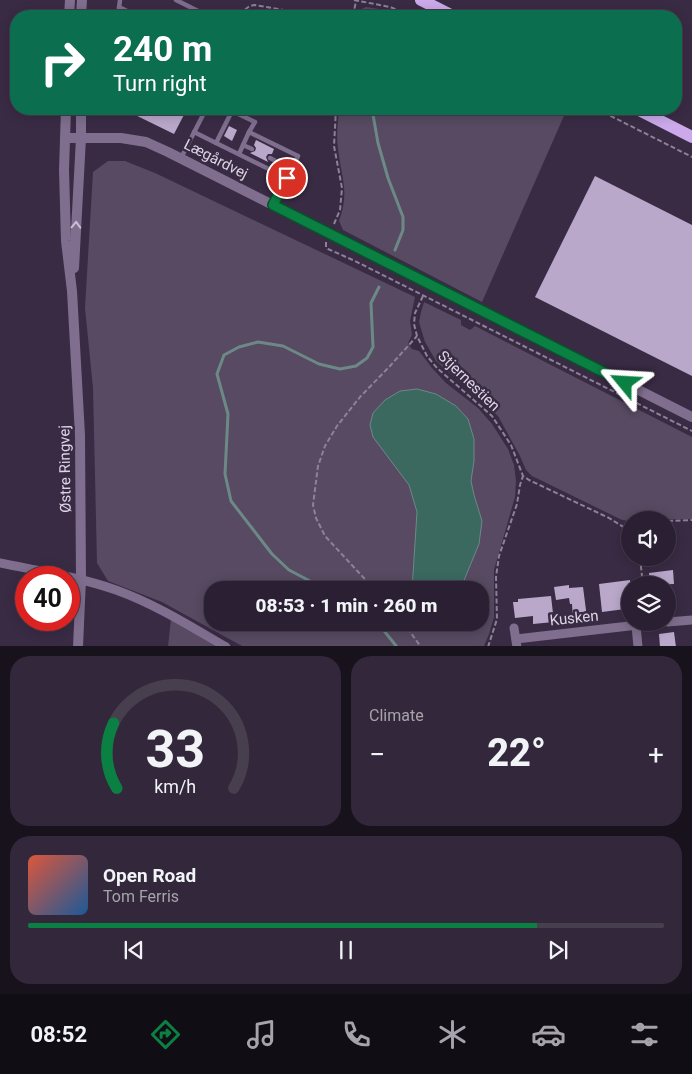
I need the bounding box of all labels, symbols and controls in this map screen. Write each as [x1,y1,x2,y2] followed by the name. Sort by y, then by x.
[113,29,212,70] text: 240 m
[30,30,95,95] icon: right
[113,71,207,96] text: Turn right
[181,135,251,183] street label: Lægårdvej
[266,157,308,199] pin
[273,164,301,192] icon: arrive
[71,221,82,229] one-way arrow
[434,347,504,415] street label: Stjernestien
[598,356,650,408] position arrow
[55,425,75,513] street label: Østre Ringvej
[621,511,676,631] map controls
[621,511,676,566] button: sound
[15,566,80,631] speed limit sign: 40
[621,576,676,631] button: layers
[255,594,438,617] text: 08:53 · 1 min · 260 m
[549,606,599,630] street label: Kusken
[369,706,424,725] text: Climate
[146,719,205,780] text: 33
[487,731,546,775] text: 22°
[369,738,385,771] text: −
[648,738,664,771] text: +
[155,776,196,797] text: km/h
[103,864,196,887] text: Open Road
[103,887,179,906] text: Tom Ferris
[120,936,148,964] icon: previous
[332,936,360,964] icon: pause
[544,936,572,964] icon: next
[148,1017,183,1052] icon: directions
[244,1017,279,1052] icon: music
[339,1017,374,1052] icon: phone
[435,1017,470,1052] icon: climate
[531,1017,566,1052] icon: car
[627,1017,662,1052] icon: filters
[30,1022,87,1047] text: 08:52

